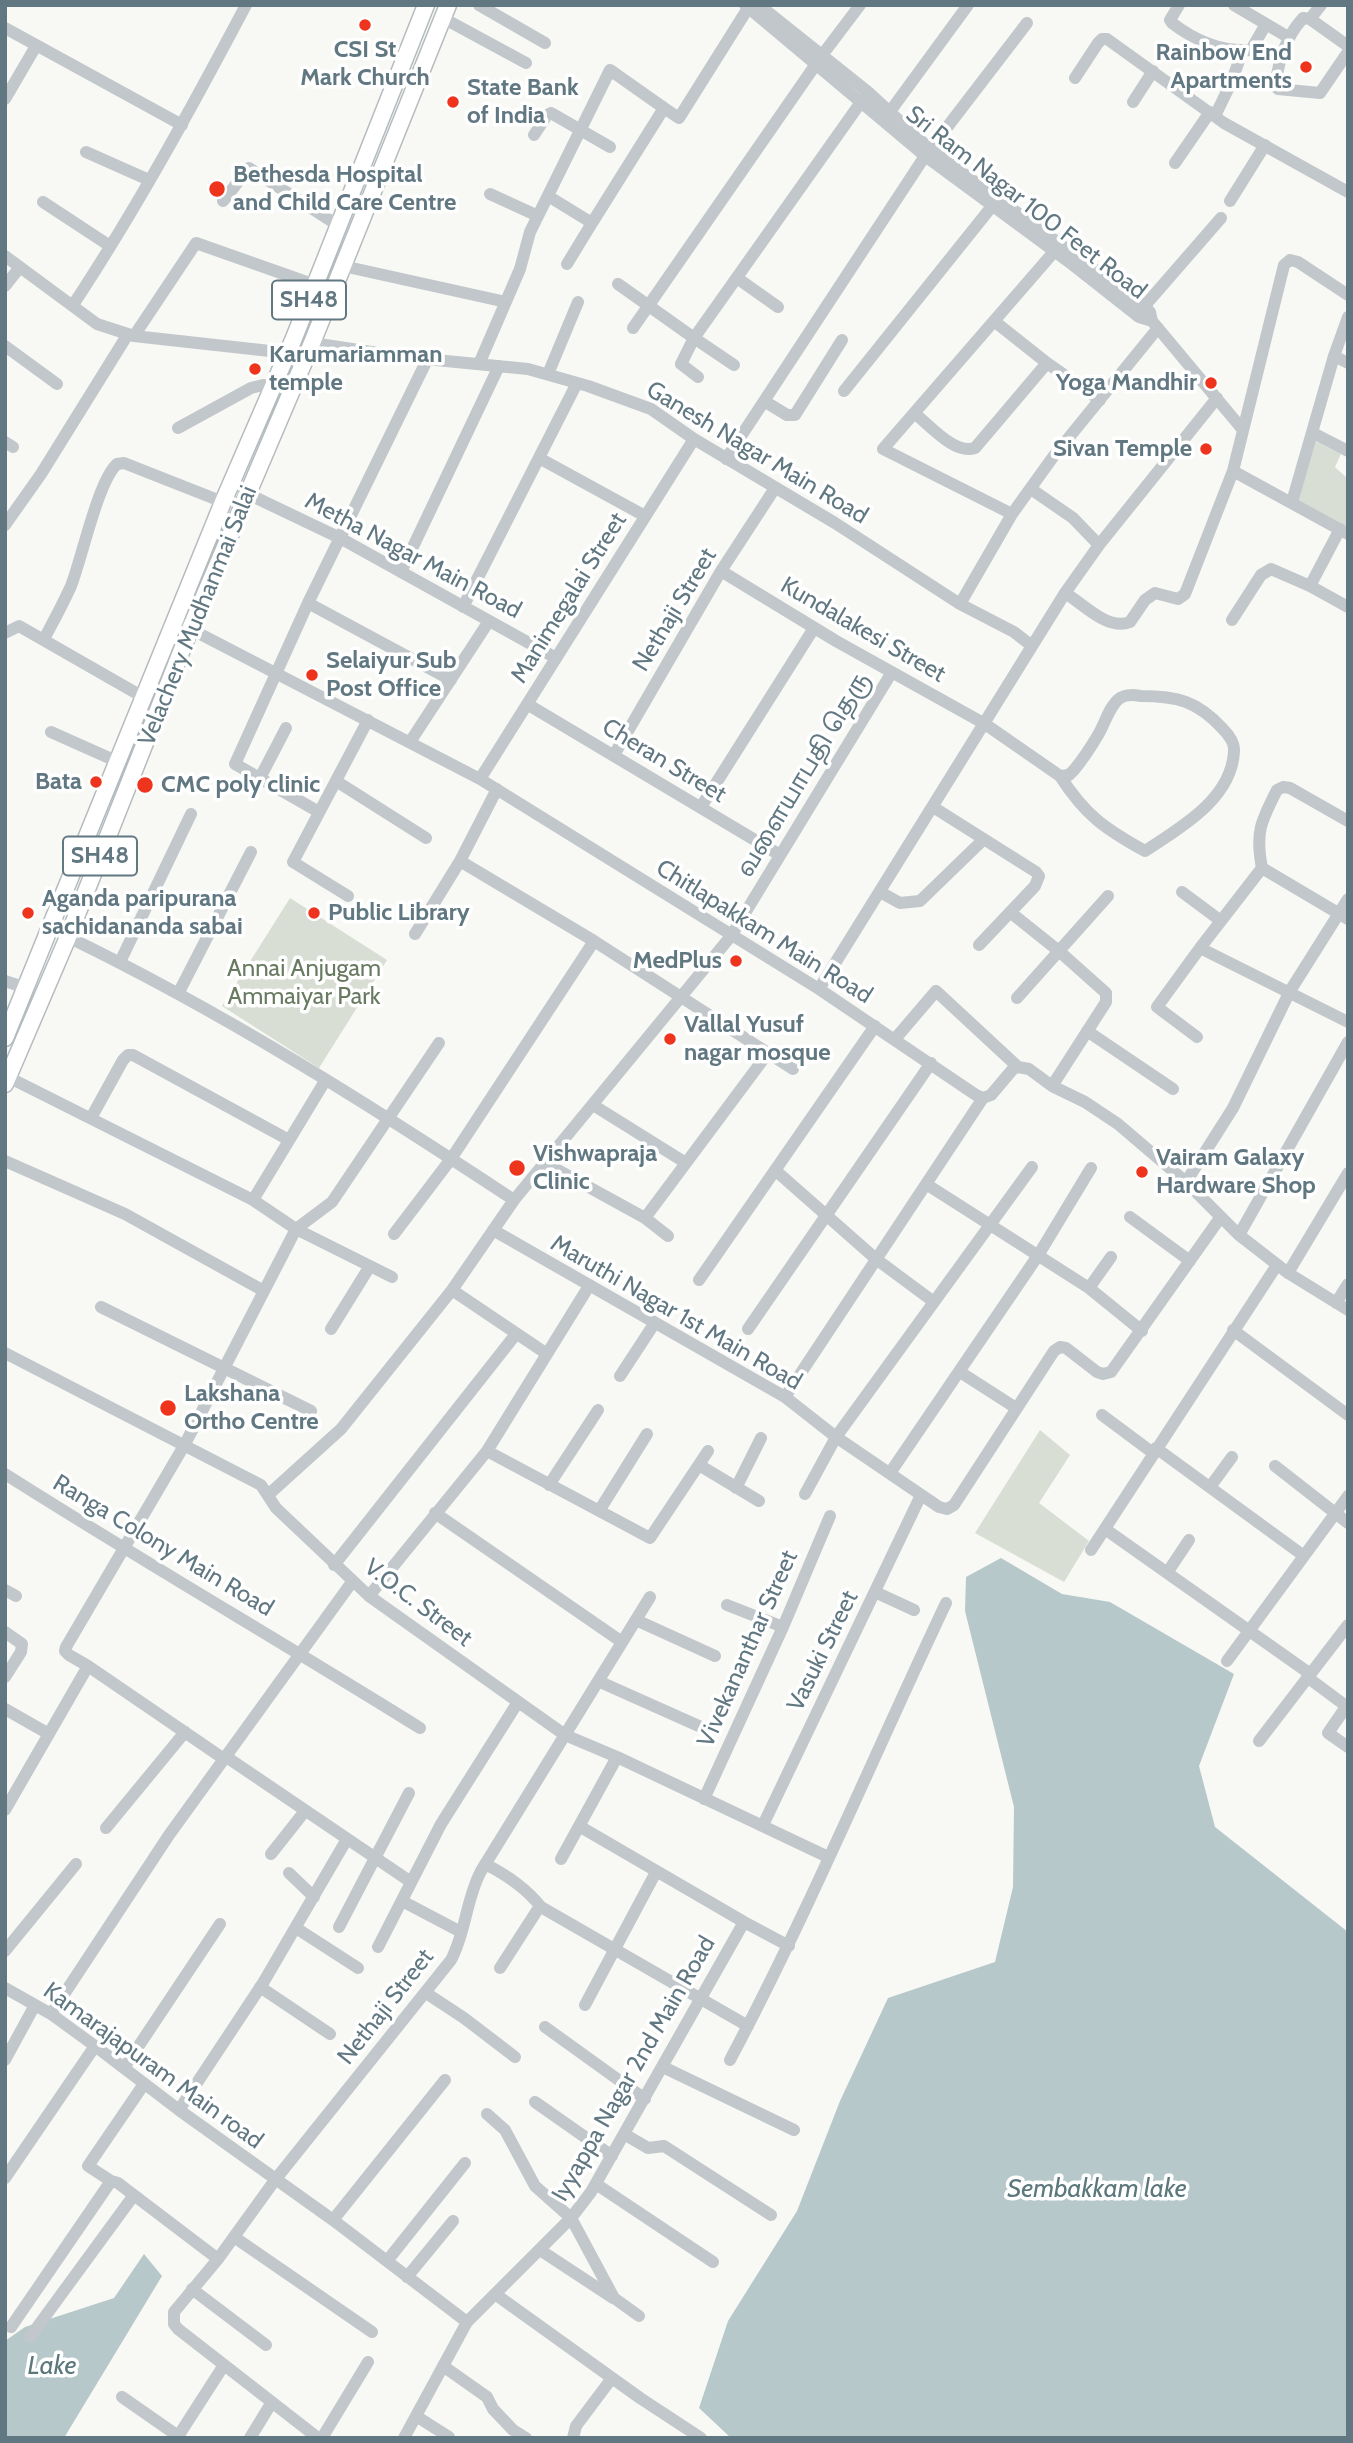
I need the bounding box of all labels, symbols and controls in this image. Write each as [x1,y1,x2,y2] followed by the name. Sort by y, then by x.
[357,17,373,33] marker: CSI St Mark Church
[300,36,430,92] place label: CSI St Mark Church
[1156,39,1292,95] place label: Rainbow End Apartments
[1298,59,1314,75] marker: Rainbow End Apartments
[467,74,579,130] place label: State Bank of India
[445,94,461,110] marker: State Bank of India
[900,100,1152,306] street label: Sri Ram Nagar 100 Feet Road
[233,161,456,217] place label: Bethesda Hospital and Child Care Centre
[207,179,227,199] marker: Bethesda Hospital and Child Care Centre
[272,280,346,320] road number: SH48
[269,341,442,397] place label: Karumariamman temple
[247,361,263,377] marker: Karumariamman temple
[1056,369,1197,397] place label: Yoga Mandhir
[641,375,873,531] street label: Ganesh Nagar Main Road
[1203,375,1219,391] marker: Yoga Mandhir
[1053,435,1192,463] place label: Sivan Temple
[1198,441,1214,457] marker: Sivan Temple
[133,482,263,750] street label: Velachery Mudhanmai Salai
[300,487,526,625] street label: Metha Nagar Main Road
[505,507,633,689] street label: Manimegalai Street
[627,543,723,677] street label: Nethaji Street
[775,571,951,689] street label: Kundalakesi Street
[326,647,456,703] place label: Selaiyur Sub Post Office
[304,667,320,683] marker: Selaiyur Sub Post Office
[731,667,877,883] street label: வளையாபதி தெரு
[597,713,731,809] street label: Cheran Street
[35,768,82,796] place label: Bata
[161,771,320,799] place label: CMC poly clinic
[88,774,104,790] marker: Bata
[135,775,155,795] marker: CMC poly clinic
[63,836,137,876] road number: SH48
[651,854,877,1010] street label: Chitlapakkam Main Road
[42,885,243,941] place label: Aganda paripurana sachidananda sabai
[328,899,470,927] place label: Public Library
[20,905,36,921] marker: Aganda paripurana sachidananda sabai
[306,905,322,921] marker: Public Library
[633,947,722,975] place label: MedPlus
[728,953,744,969] marker: MedPlus
[227,955,381,1011] park label: Annai Anjugam Ammaiyar Park
[684,1011,831,1067] place label: Vallal Yusuf nagar mosque
[662,1031,678,1047] marker: Vallal Yusuf nagar mosque
[533,1140,657,1196] place label: Vishwapraja Clinic
[1156,1144,1316,1200] place label: Vairam Galaxy Hardware Shop
[507,1158,527,1178] marker: Vishwapraja Clinic
[1134,1164,1150,1180] marker: Vairam Galaxy Hardware Shop
[545,1229,807,1397] street label: Maruthi Nagar 1st Main Road
[184,1380,319,1436] place label: Lakshana Ortho Centre
[158,1398,178,1418] marker: Lakshana Ortho Centre
[48,1469,278,1623] street label: Ranga Colony Main Road
[692,1546,804,1752] street label: Vivekananthar Street
[358,1553,478,1653] street label: V.O.C. Street
[781,1586,865,1716] street label: Vasuki Street
[546,1931,722,2207] street label: Iyyappa Nagar 2nd Main Road
[332,1943,440,2071] street label: Nethaji Street
[37,1977,269,2155] street label: Kamarajapuram Main road
[1007,2173,1187,2205] water label: Sembakkam lake
[28,2350,76,2382] water label: Lake

